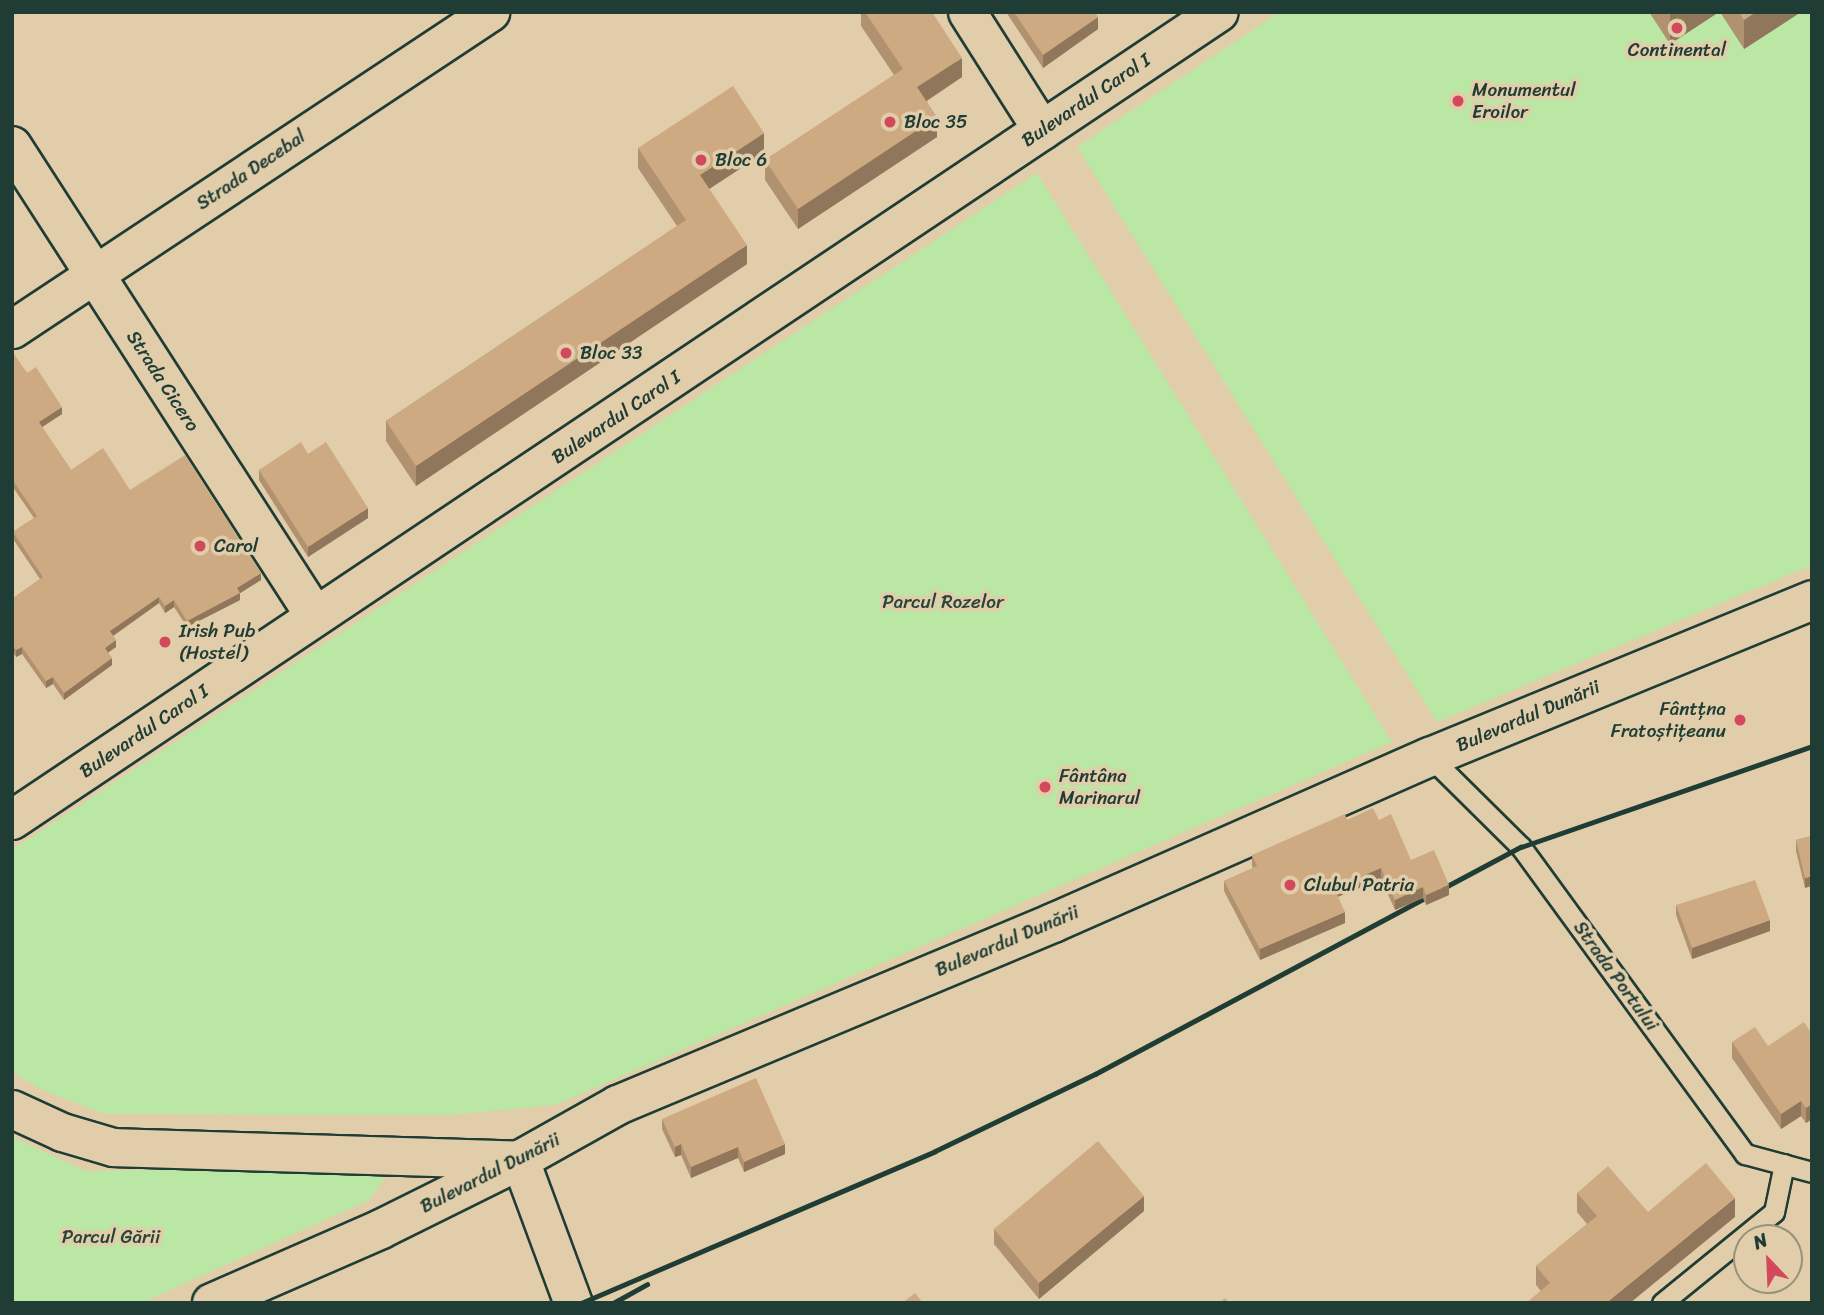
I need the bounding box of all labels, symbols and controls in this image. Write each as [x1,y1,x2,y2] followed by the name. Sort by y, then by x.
[1669,20,1685,36] marker: Continental
[1628,39,1726,61] place label: Continental
[1017,48,1155,152] street label: Bulevardul Carol I
[1472,79,1576,123] place label: Monumentul Eroilor
[1450,93,1466,109] marker: Monumentul Eroilor
[904,111,968,133] place label: Bloc 35
[882,114,898,130] marker: Bloc 35
[192,125,310,215] street label: Strada Decebal
[715,149,767,171] place label: Bloc 6
[693,152,709,168] marker: Bloc 6
[122,326,204,436] street label: Strada Cicero
[580,342,642,364] place label: Bloc 33
[558,345,574,361] marker: Bloc 33
[547,365,685,469] street label: Bulevardul Carol I
[214,535,258,557] place label: Carol
[192,538,208,554] marker: Carol
[882,591,1004,613] park label: Parcul Rozelor
[179,620,255,664] place label: Irish Pub (Hostel)
[157,634,173,650] marker: Irish Pub (Hostel)
[1453,675,1603,757] street label: Bulevardul Dunării
[75,679,213,783] street label: Bulevardul Carol I
[1611,698,1726,742] place label: Fântțna Fratoștițeanu
[1732,712,1748,728] marker: Fântțna Fratoștițeanu
[1059,765,1140,809] place label: Fântâna Marinarul
[1037,779,1053,795] marker: Fântâna Marinarul
[1304,874,1414,896] place label: Clubul Patria
[1282,877,1298,893] marker: Clubul Patria
[932,900,1082,982] street label: Bulevardul Dunării
[1568,917,1664,1035] street label: Strada Portului
[416,1128,564,1218] street label: Bulevardul Dunării
[1748,1223,1773,1259] text: N
[1733,1224,1803,1294] north arrow
[62,1226,160,1248] park label: Parcul Gării

